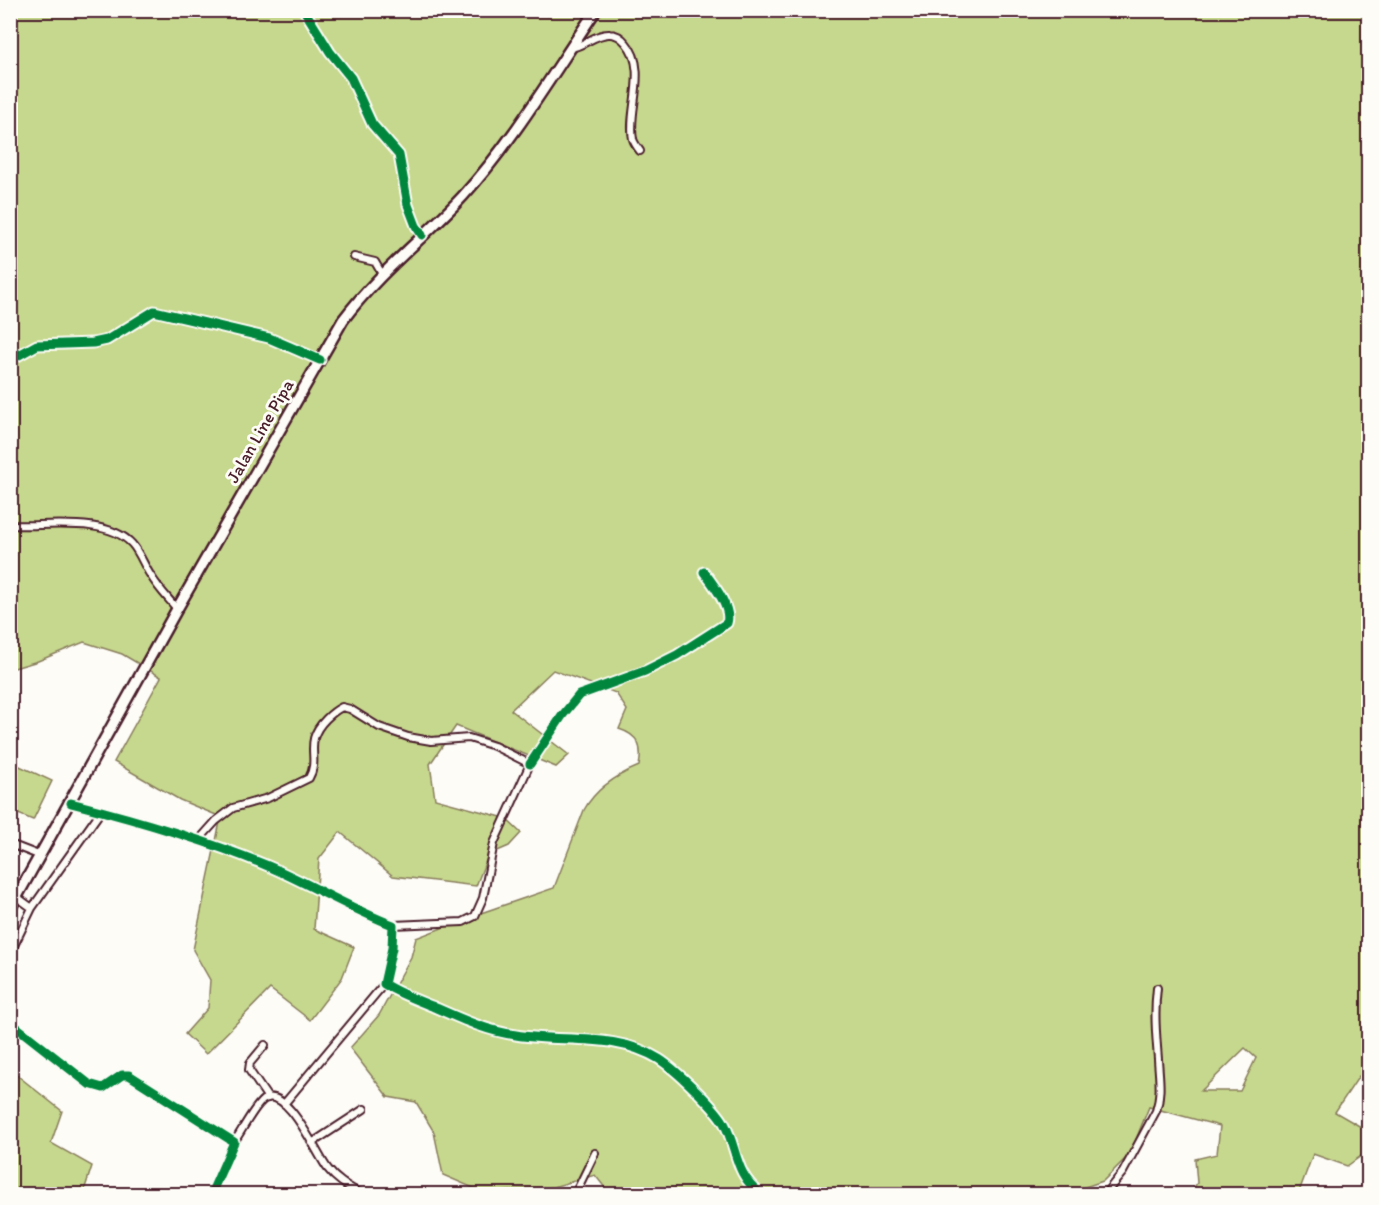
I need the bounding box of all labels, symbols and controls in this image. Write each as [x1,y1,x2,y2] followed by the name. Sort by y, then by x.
[222,375,299,487] street label: Jalan Line Pipa

